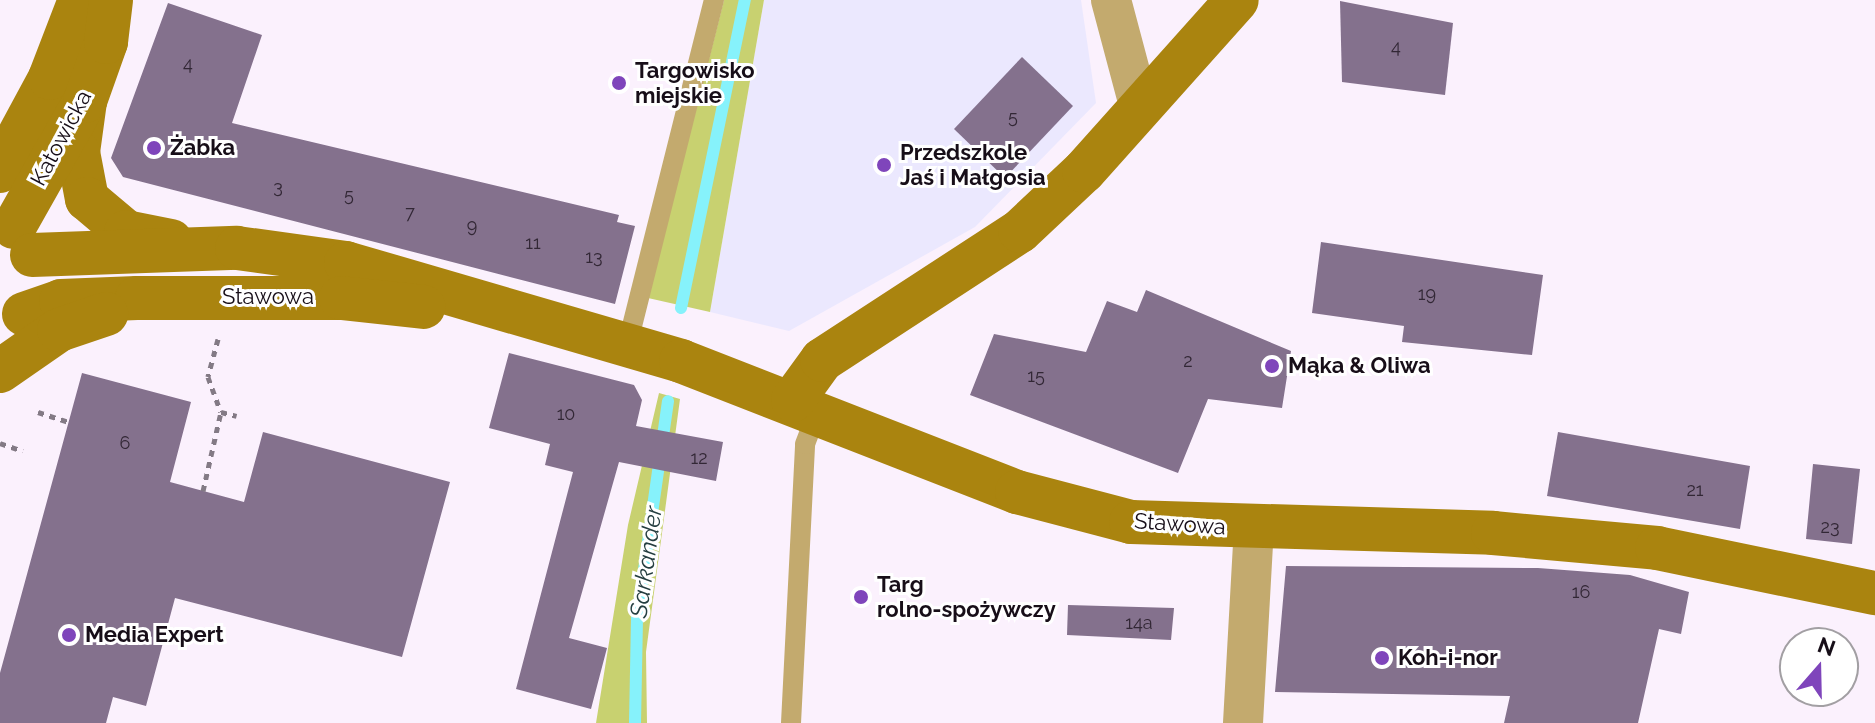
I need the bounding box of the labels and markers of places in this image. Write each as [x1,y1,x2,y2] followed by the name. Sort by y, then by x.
[635,57,755,108] place label: Targowisko miejskie
[610,74,628,92] marker: Targowisko miejskie
[170,135,235,161] place label: Żabka
[145,139,163,157] marker: Żabka
[900,139,1046,190] place label: Przedszkole Jaś i Małgosia
[875,156,893,174] marker: Przedszkole Jaś i Małgosia
[1288,353,1431,379] place label: Mąka & Oliwa
[1263,357,1281,375] marker: Mąka & Oliwa
[877,571,1056,622] place label: Targ rolno-spożywczy
[852,588,870,606] marker: Targ rolno-spożywczy
[85,622,224,648] place label: Media Expert
[60,626,78,644] marker: Media Expert
[1398,645,1498,671] place label: Koh-i-nor
[1373,649,1391,667] marker: Koh-i-nor

